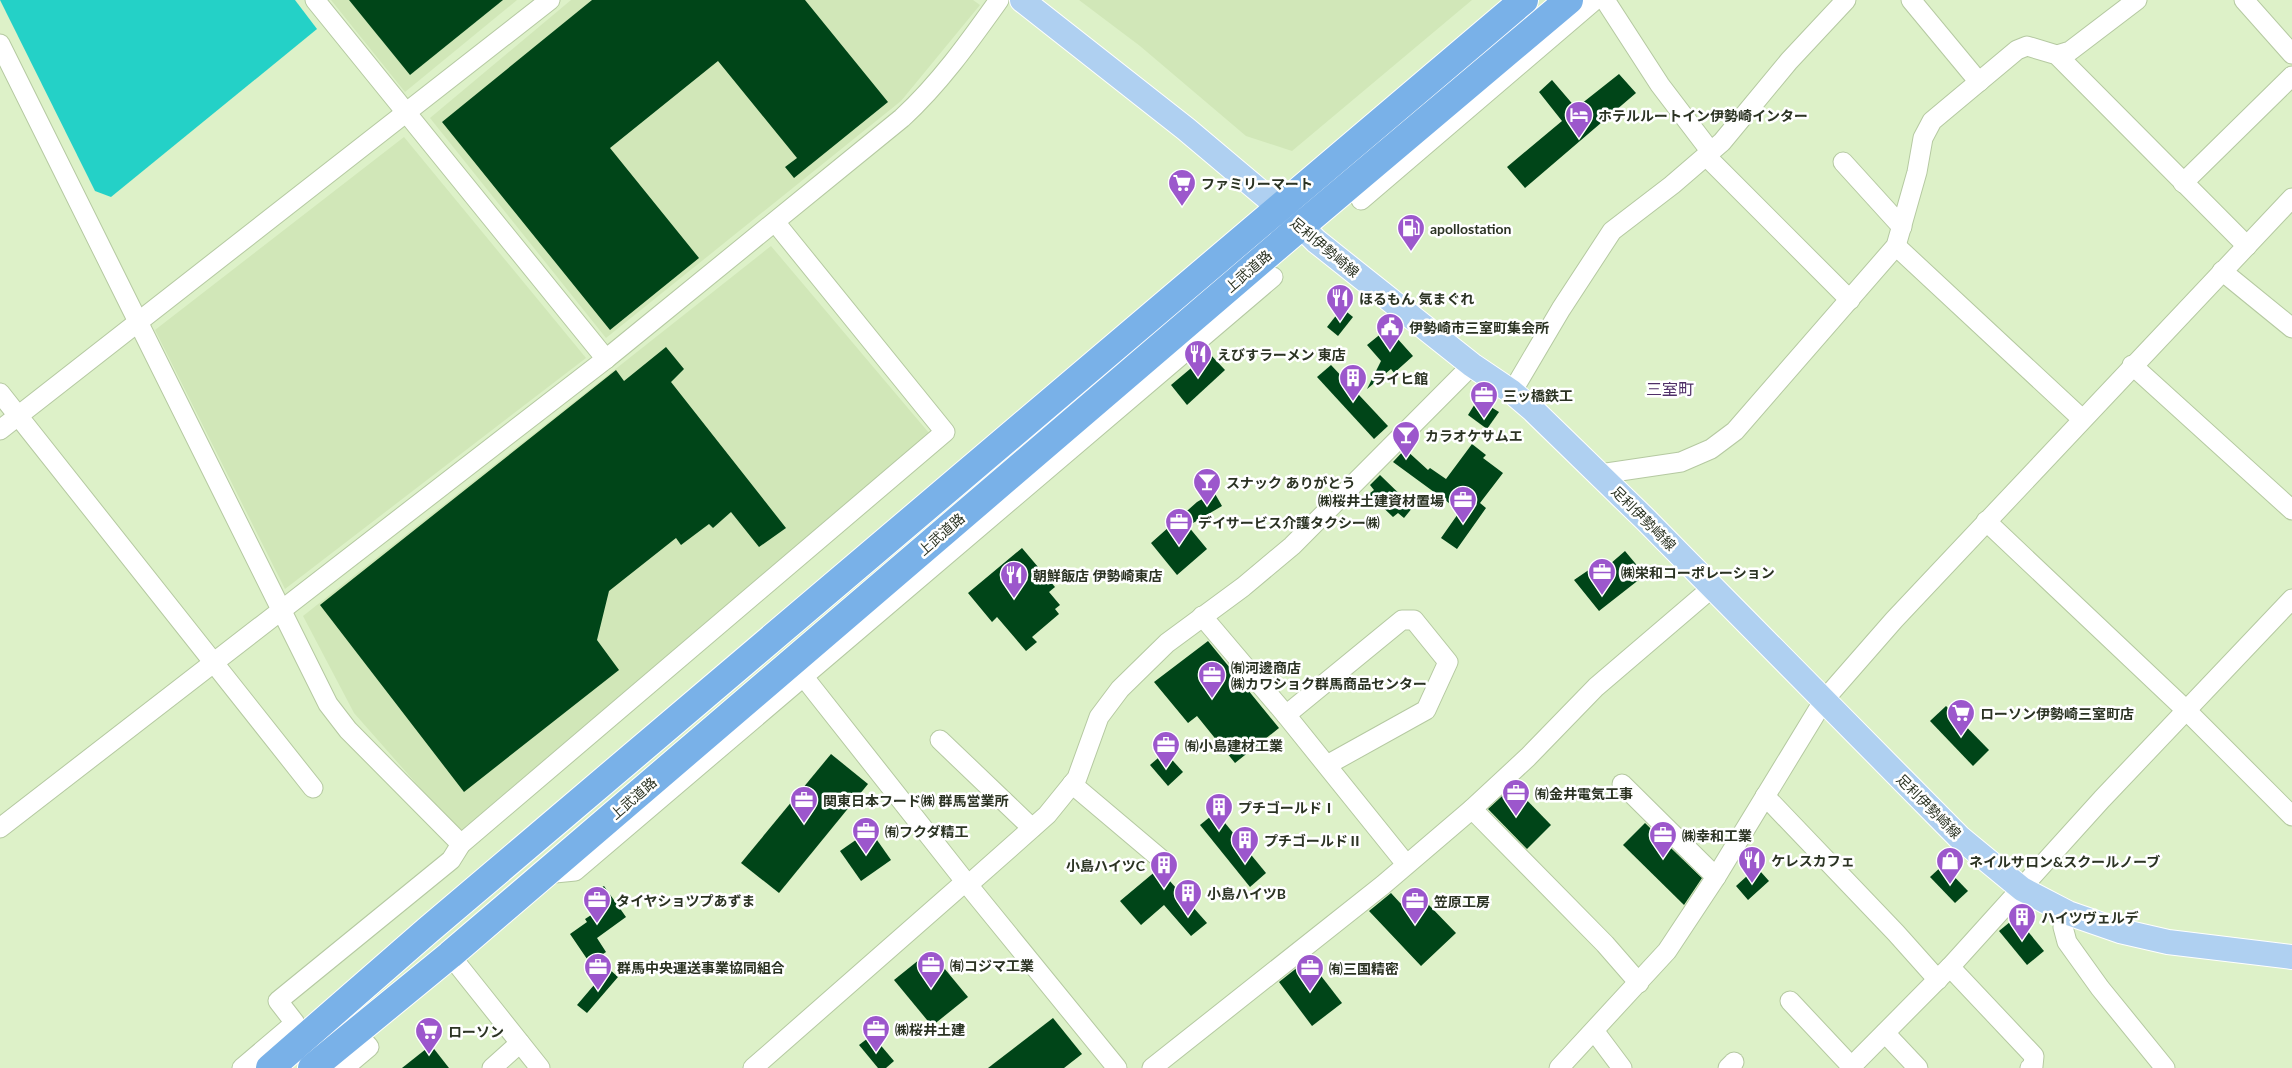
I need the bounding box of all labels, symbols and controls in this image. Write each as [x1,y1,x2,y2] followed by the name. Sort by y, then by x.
[1564,100,1594,139] hotel icon: ホテルルートイン伊勢崎インター
[1598,107,1808,124] place label: ホテルルートイン伊勢崎インター
[1167,168,1197,207] supermarket icon: ファミリーマート
[1201,175,1313,192] place label: ファミリーマート
[1287,213,1363,281] street label: 足利伊勢崎線
[1396,213,1426,252] fuel station icon: apollostation
[1430,220,1512,237] place label: apollostation
[1221,246,1275,296] street label: 上武道路
[1325,283,1355,322] restaurant icon: ほるもん 気まぐれ
[1359,290,1474,307] place label: ほるもん 気まぐれ
[1375,312,1405,351] public building icon: 伊勢崎市三室町集会所
[1409,319,1549,336] place label: 伊勢崎市三室町集会所
[1183,339,1213,378] restaurant icon: えびすラーメン 東店
[1217,346,1346,363] place label: えびすラーメン 東店
[1338,363,1368,402] building icon: ライヒ館
[1372,370,1428,387] place label: ライヒ館
[1646,379,1694,398] district label: 三室町
[1469,380,1499,419] office icon: 三ッ橋鉄工
[1503,387,1573,404] place label: 三ッ橋鉄工
[1391,420,1421,459] bar icon: カラオケサムエ
[1425,427,1523,444] place label: カラオケサムエ
[1192,467,1222,506] bar icon: スナック ありがとう
[1226,474,1355,491] place label: スナック ありがとう
[1608,482,1680,554] street label: 足利伊勢崎線
[1448,485,1478,524] office icon: ㈱桜井土建資材置場
[1318,492,1444,509] place label: ㈱桜井土建資材置場
[1164,507,1194,546] office icon: デイサービス介護タクシー㈱
[914,509,968,559] street label: 上武道路
[1198,514,1380,531] place label: デイサービス介護タクシー㈱
[1587,557,1617,596] office icon: ㈱栄和コーポレーション
[999,560,1029,599] restaurant icon: 朝鮮飯店 伊勢崎東店
[1621,564,1775,581] place label: ㈱栄和コーポレーション
[1033,567,1162,584] place label: 朝鮮飯店 伊勢崎東店
[1231,659,1427,692] place label: ㈲河邊商店 ㈱カワショク群馬商品センター
[1197,660,1227,699] office icon: ㈲河邊商店 ㈱カワショク群馬商品センター
[1946,698,1976,737] supermarket icon: ローソン伊勢崎三室町店
[1980,705,2134,722] place label: ローソン伊勢崎三室町店
[1151,730,1181,769] office icon: ㈲小島建材工業
[1185,737,1283,754] place label: ㈲小島建材工業
[1893,770,1965,842] street label: 足利伊勢崎線
[606,773,660,823] street label: 上武道路
[1501,778,1531,817] office icon: ㈲金井電気工事
[789,785,819,824] office icon: 関東日本フード㈱ 群馬営業所
[1535,785,1633,802] place label: ㈲金井電気工事
[823,792,1008,809] place label: 関東日本フード㈱ 群馬営業所
[1204,792,1234,831] building icon: プチゴールドⅠ
[1238,799,1336,816] place label: プチゴールドⅠ
[851,816,881,855] office icon: ㈲フクダ精工
[1648,820,1678,859] office icon: ㈱幸和工業
[885,823,968,840] place label: ㈲フクダ精工
[1230,825,1260,864] building icon: プチゴールドⅡ
[1682,827,1752,844] place label: ㈱幸和工業
[1264,832,1362,849] place label: プチゴールドⅡ
[1737,845,1767,884] restaurant icon: ケレスカフェ
[1935,846,1965,885] shop icon: ネイルサロン&スクールノーブ
[1149,850,1179,889] building icon: 小島ハイツC
[1771,852,1855,869] place label: ケレスカフェ
[1969,853,2160,870] place label: ネイルサロン&スクールノーブ
[1066,857,1146,874] place label: 小島ハイツC
[1173,878,1203,917] building icon: 小島ハイツB
[582,885,612,924] office icon: タイヤショツプあずま
[1207,885,1286,902] place label: 小島ハイツB
[1400,886,1430,925] office icon: 笠原工房
[616,892,756,909] place label: タイヤショツプあずま
[1434,893,1490,910] place label: 笠原工房
[2007,902,2037,941] building icon: ハイツヴェルデ
[2041,909,2139,926] place label: ハイツヴェルデ
[916,950,946,989] office icon: ㈲コジマ工業
[583,952,613,991] office icon: 群馬中央運送事業協同組合
[1295,953,1325,992] office icon: ㈲三国精密
[950,957,1034,974] place label: ㈲コジマ工業
[617,959,785,976] place label: 群馬中央運送事業協同組合
[1329,960,1399,977] place label: ㈲三国精密
[861,1014,891,1053] office icon: ㈱桜井土建
[414,1016,444,1055] supermarket icon: ローソン
[895,1021,965,1038] place label: ㈱桜井土建
[448,1023,504,1040] place label: ローソン

